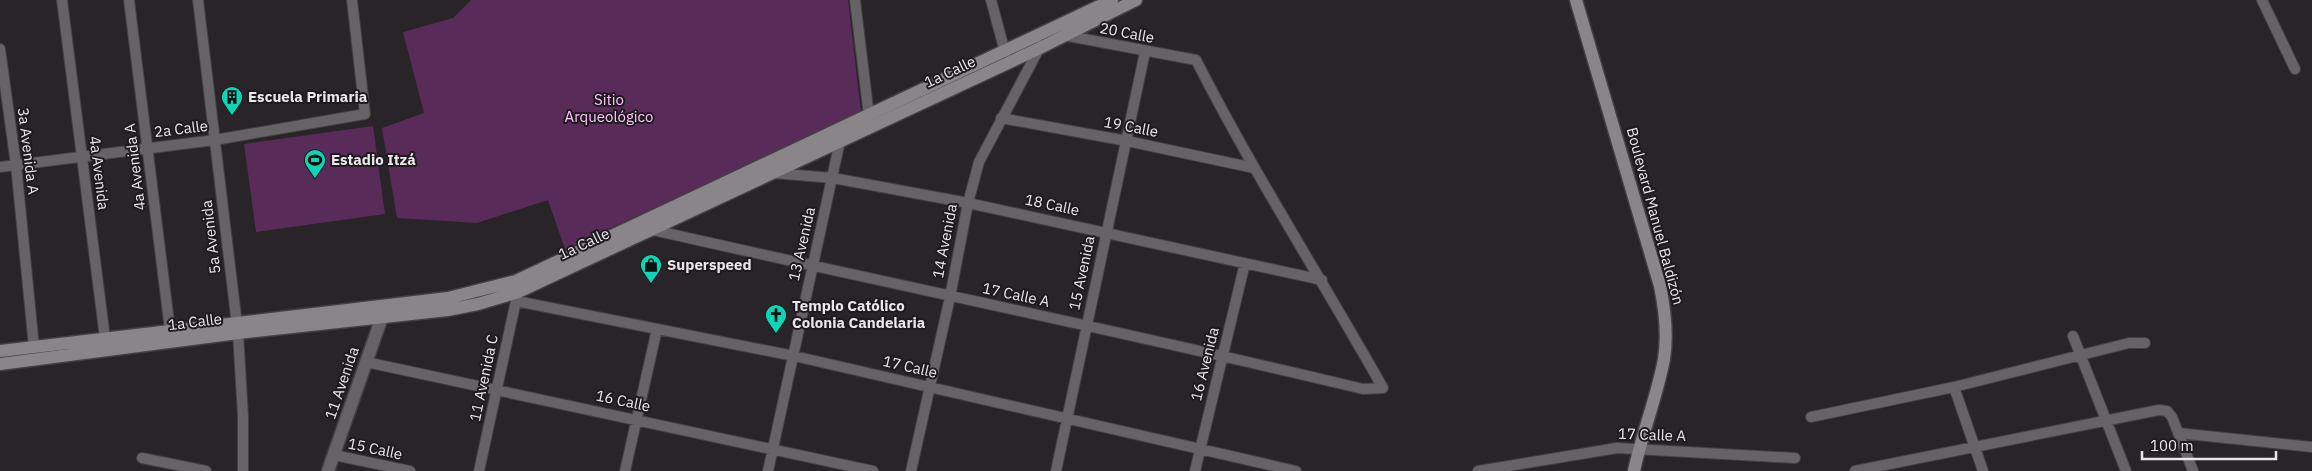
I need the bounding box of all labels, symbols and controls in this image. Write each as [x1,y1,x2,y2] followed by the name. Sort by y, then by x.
[1098,18,1156,47] street label: 20 Calle
[921,51,978,92] street label: 1a Calle
[220,85,244,116] building icon: Escuela Primaria
[248,87,368,106] place label: Escuela Primaria
[565,90,653,126] park label: Sitio Arqueológico
[14,106,43,196] street label: 3a Avenida A
[1102,112,1160,141] street label: 19 Calle
[153,116,209,141] street label: 2a Calle
[120,122,149,212] street label: 4a Avenida A
[1623,125,1688,307] street label: Boulevard Manuel Baldizón
[86,135,113,211] street label: 4a Avenida
[303,148,327,179] sports icon: Estadio Itzá
[331,150,416,169] place label: Estadio Itzá
[1023,189,1081,220] street label: 18 Calle
[197,199,224,275] street label: 5a Avenida
[928,202,961,280] street label: 14 Avenida
[784,205,819,283] street label: 13 Avenida
[555,223,612,264] street label: 1a Calle
[1064,234,1099,312] street label: 15 Avenida
[639,253,663,284] shop icon: Superspeed
[667,255,752,274] place label: Superspeed
[981,278,1052,311] street label: 17 Calle A
[792,296,926,332] place label: Templo Católico Colonia Candelaria
[764,303,788,334] church icon: Templo Católico Colonia Candelaria
[167,309,223,334] street label: 1a Calle
[1186,325,1223,403] street label: 16 Avenida
[465,333,502,423] street label: 11 Avenida C
[320,344,363,422] street label: 11 Avenida
[881,351,939,382] street label: 17 Calle
[594,385,652,416] street label: 16 Calle
[1618,424,1687,445] street label: 17 Calle A
[2142,428,2276,460] scale bar
[346,433,404,464] street label: 15 Calle
[2150,436,2194,455] text: 100 m

